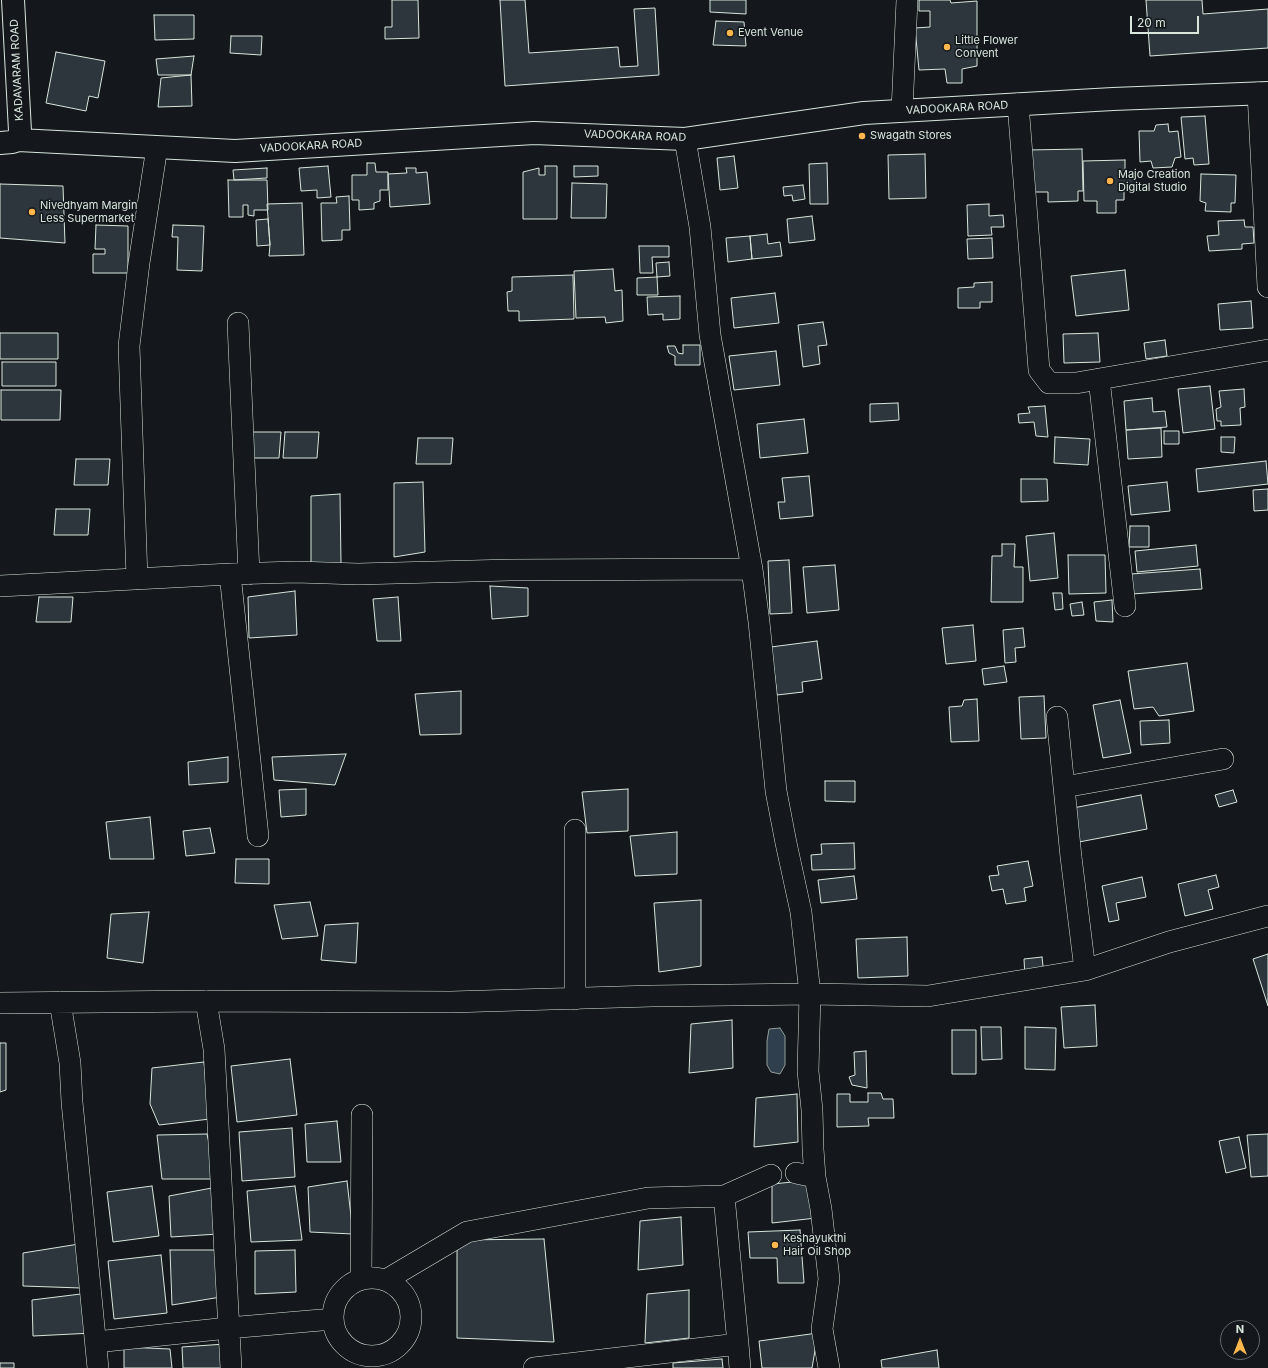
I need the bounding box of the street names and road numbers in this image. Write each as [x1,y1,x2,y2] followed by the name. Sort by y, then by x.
[8,19,26,121] street label: KADAVARAM ROAD
[905,99,1009,117] street label: VADOOKARA ROAD
[584,128,686,144] street label: VADOOKARA ROAD
[259,137,363,155] street label: VADOOKARA ROAD

